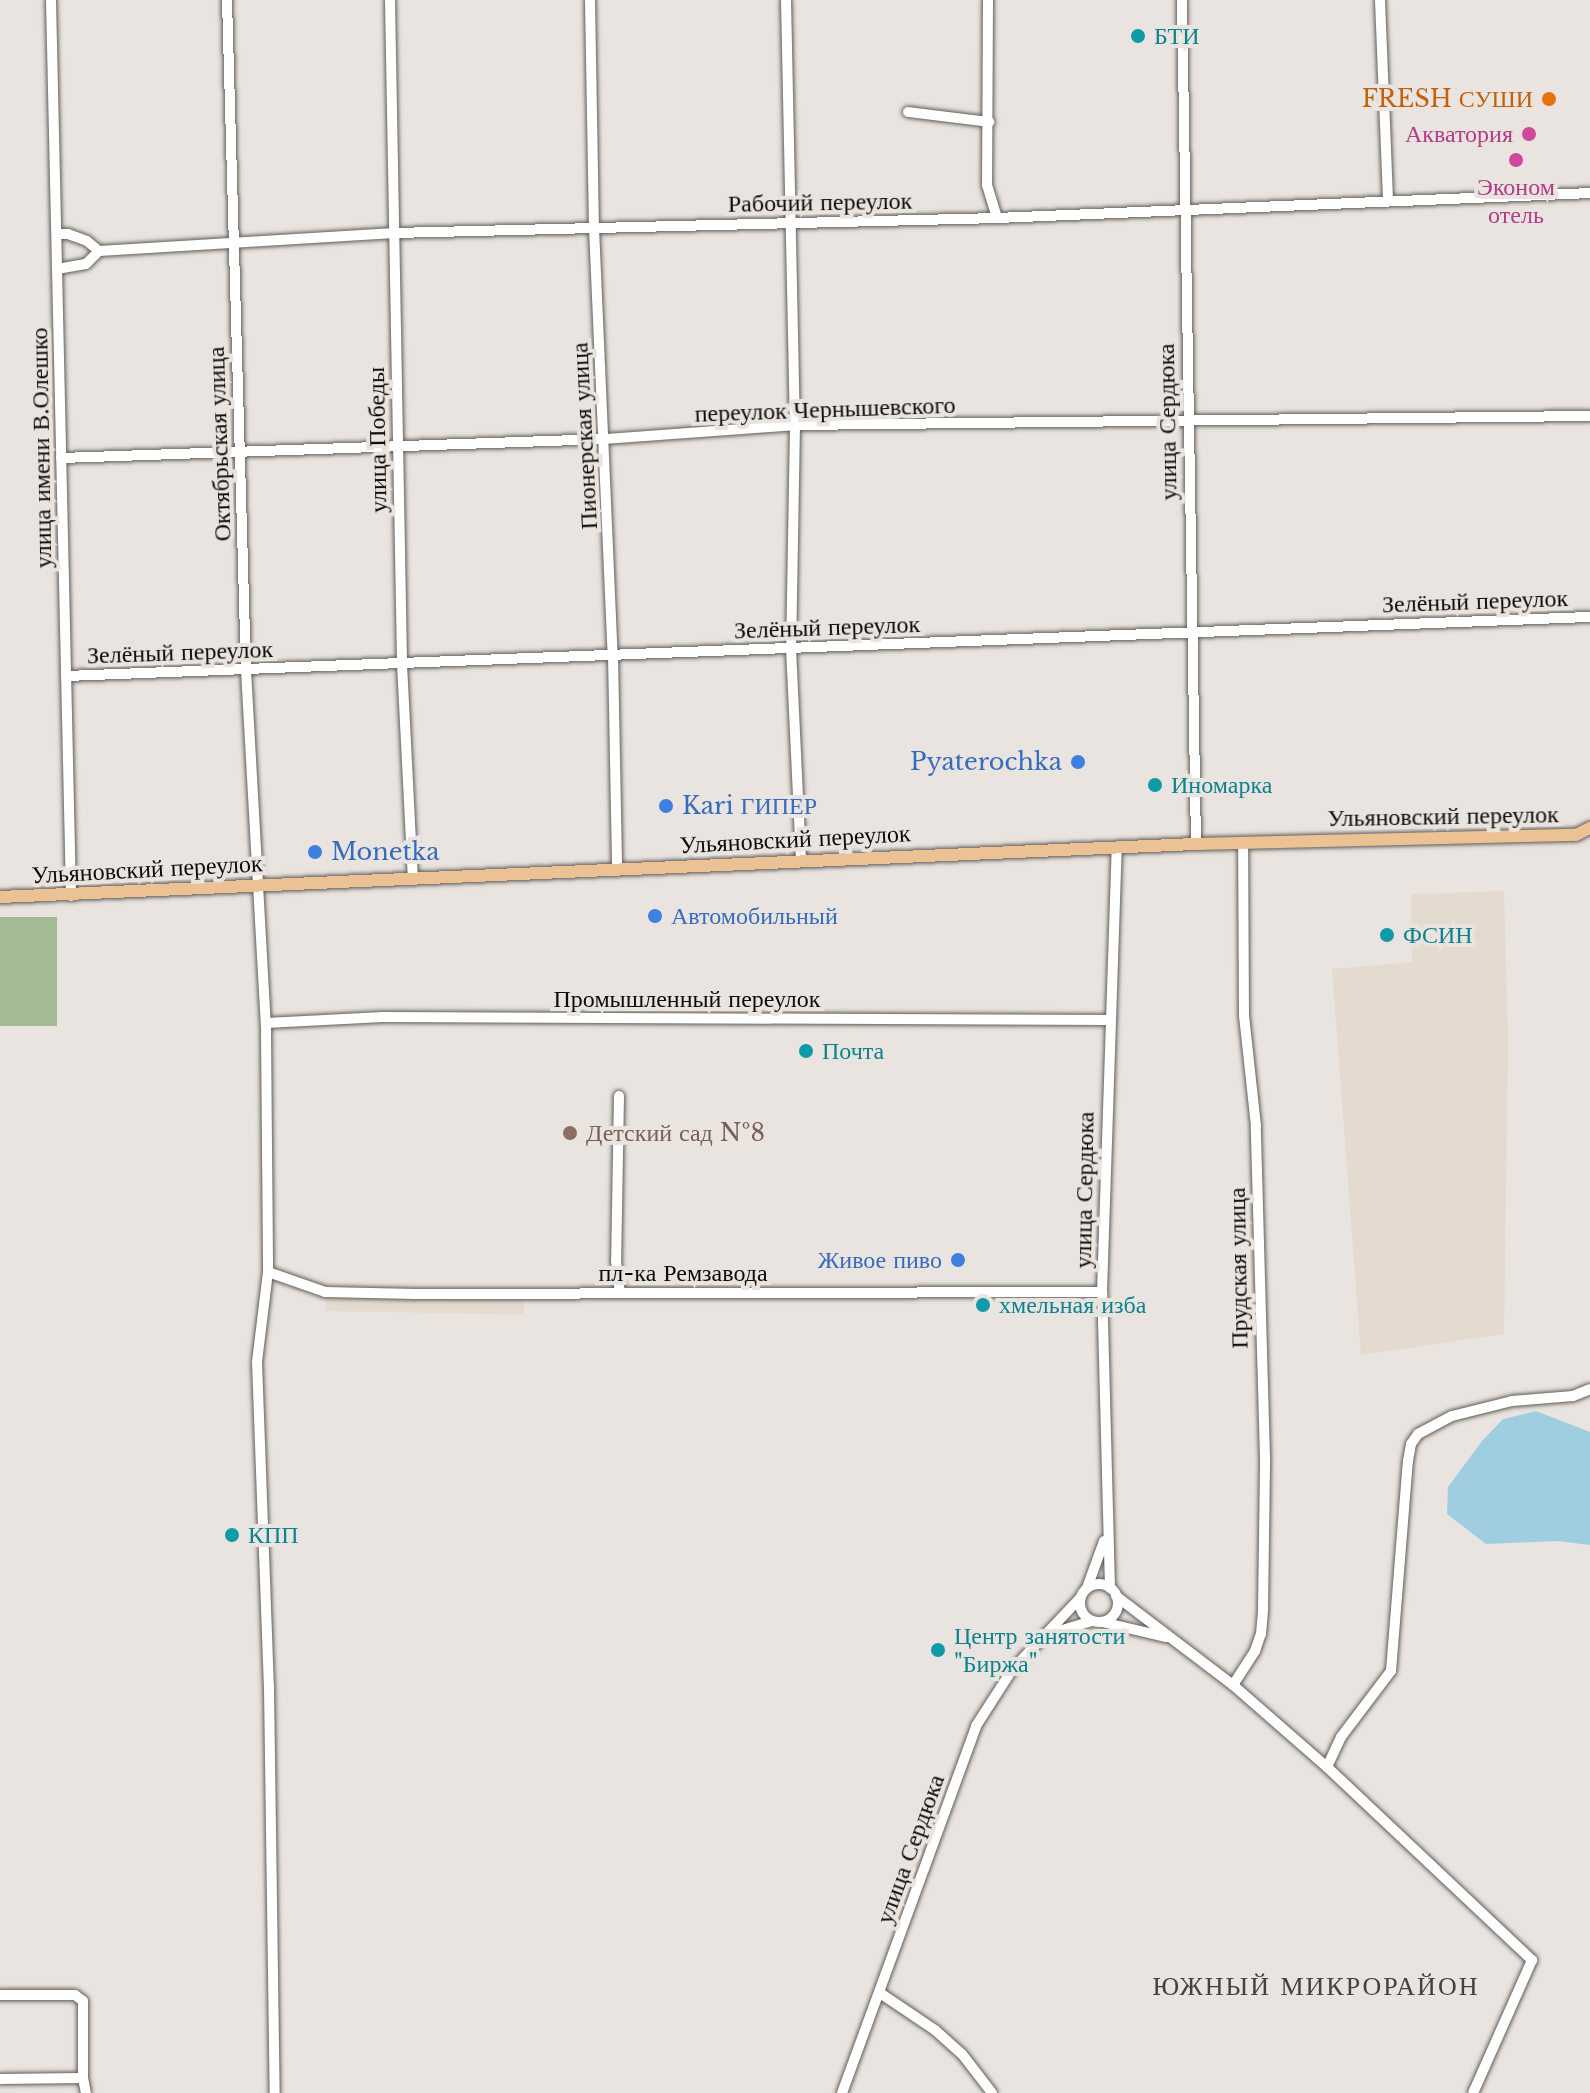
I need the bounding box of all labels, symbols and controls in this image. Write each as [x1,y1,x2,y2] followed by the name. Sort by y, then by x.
[1154,22,1199,50] place label: БТИ
[1129,27,1147,45] marker: БТИ
[1362,85,1533,113] place label: FRESH СУШИ
[1540,90,1558,108] marker: FRESH СУШИ
[1405,120,1513,148] place label: Акватория
[1520,125,1538,143] marker: Акватория
[1507,151,1525,169] marker: Эконом отель
[1477,173,1555,229] place label: Эконом отель
[728,186,912,218] street label: Рабочий переулок
[25,327,57,569] street label: улица имени В.Олешко
[565,342,603,530] street label: Пионерская улица
[1151,343,1183,501] street label: улица Сердюка
[201,346,237,542] street label: Октябрьская улица
[361,367,393,513] street label: улица Победы
[694,390,956,428] street label: переулок Чернышевского
[1381,583,1569,619] street label: Зелёный переулок
[733,609,921,645] street label: Зелёный переулок
[86,634,274,670] street label: Зелёный переулок
[910,748,1062,776] place label: Pyaterochka
[1069,753,1087,771] marker: Pyaterochka
[1171,771,1272,799] place label: Иномарка
[1146,776,1164,794] marker: Иномарка
[682,792,817,820] place label: Kari ГИПЕР
[657,797,675,815] marker: Kari ГИПЕР
[1327,800,1559,832] street label: Ульяновский переулок
[679,819,911,859] street label: Ульяновский переулок
[331,838,440,866] place label: Monetka
[306,843,324,861] marker: Monetka
[31,849,263,889] street label: Ульяновский переулок
[671,902,838,930] place label: Автомобильный
[646,907,664,925] marker: Автомобильный
[1403,921,1473,949] place label: ФСИН
[1378,926,1396,944] marker: ФСИН
[554,985,820,1013] street label: Промышленный переулок
[822,1037,884,1065] place label: Почта
[797,1042,815,1060] marker: Почта
[1068,1111,1100,1269] street label: улица Сердюка
[586,1119,765,1147] place label: Детский сад №8
[561,1124,579,1142] marker: Детский сад №8
[1222,1187,1254,1349] street label: Прудская улица
[818,1246,942,1274] place label: Живое пиво
[949,1251,967,1269] marker: Живое пиво
[598,1259,768,1287] street label: пл-ка Ремзавода
[999,1291,1146,1319] place label: хмельная изба
[974,1296,992,1314] marker: хмельная изба
[248,1521,299,1549] place label: КПП
[223,1526,241,1544] marker: КПП
[954,1622,1125,1678] place label: Центр занятости "Биржа"
[929,1641,947,1659] marker: Центр занятости "Биржа"
[870,1770,950,1928] street label: улица Сердюка
[1153,1971,1479,2003] district label: ЮЖНЫЙ МИКРОРАЙОН

